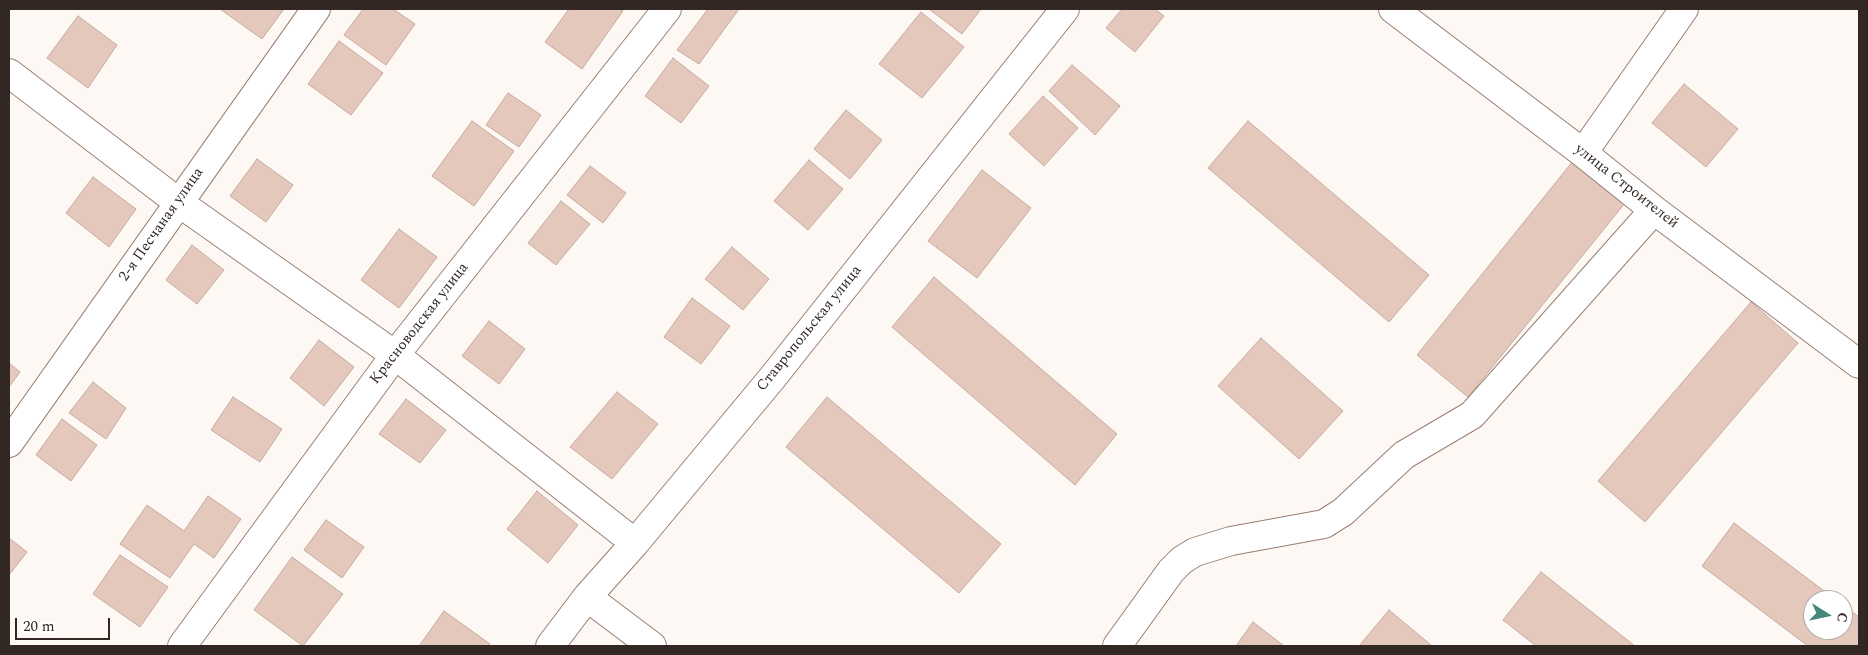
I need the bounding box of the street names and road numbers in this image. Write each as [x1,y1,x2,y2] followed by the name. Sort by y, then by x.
[1570,141,1682,233] street label: улица Строителей
[116,165,208,285] street label: 2-я Песчаная улица
[367,260,473,388] street label: Красноводская улица
[754,262,866,396] street label: Ставропольская улица

